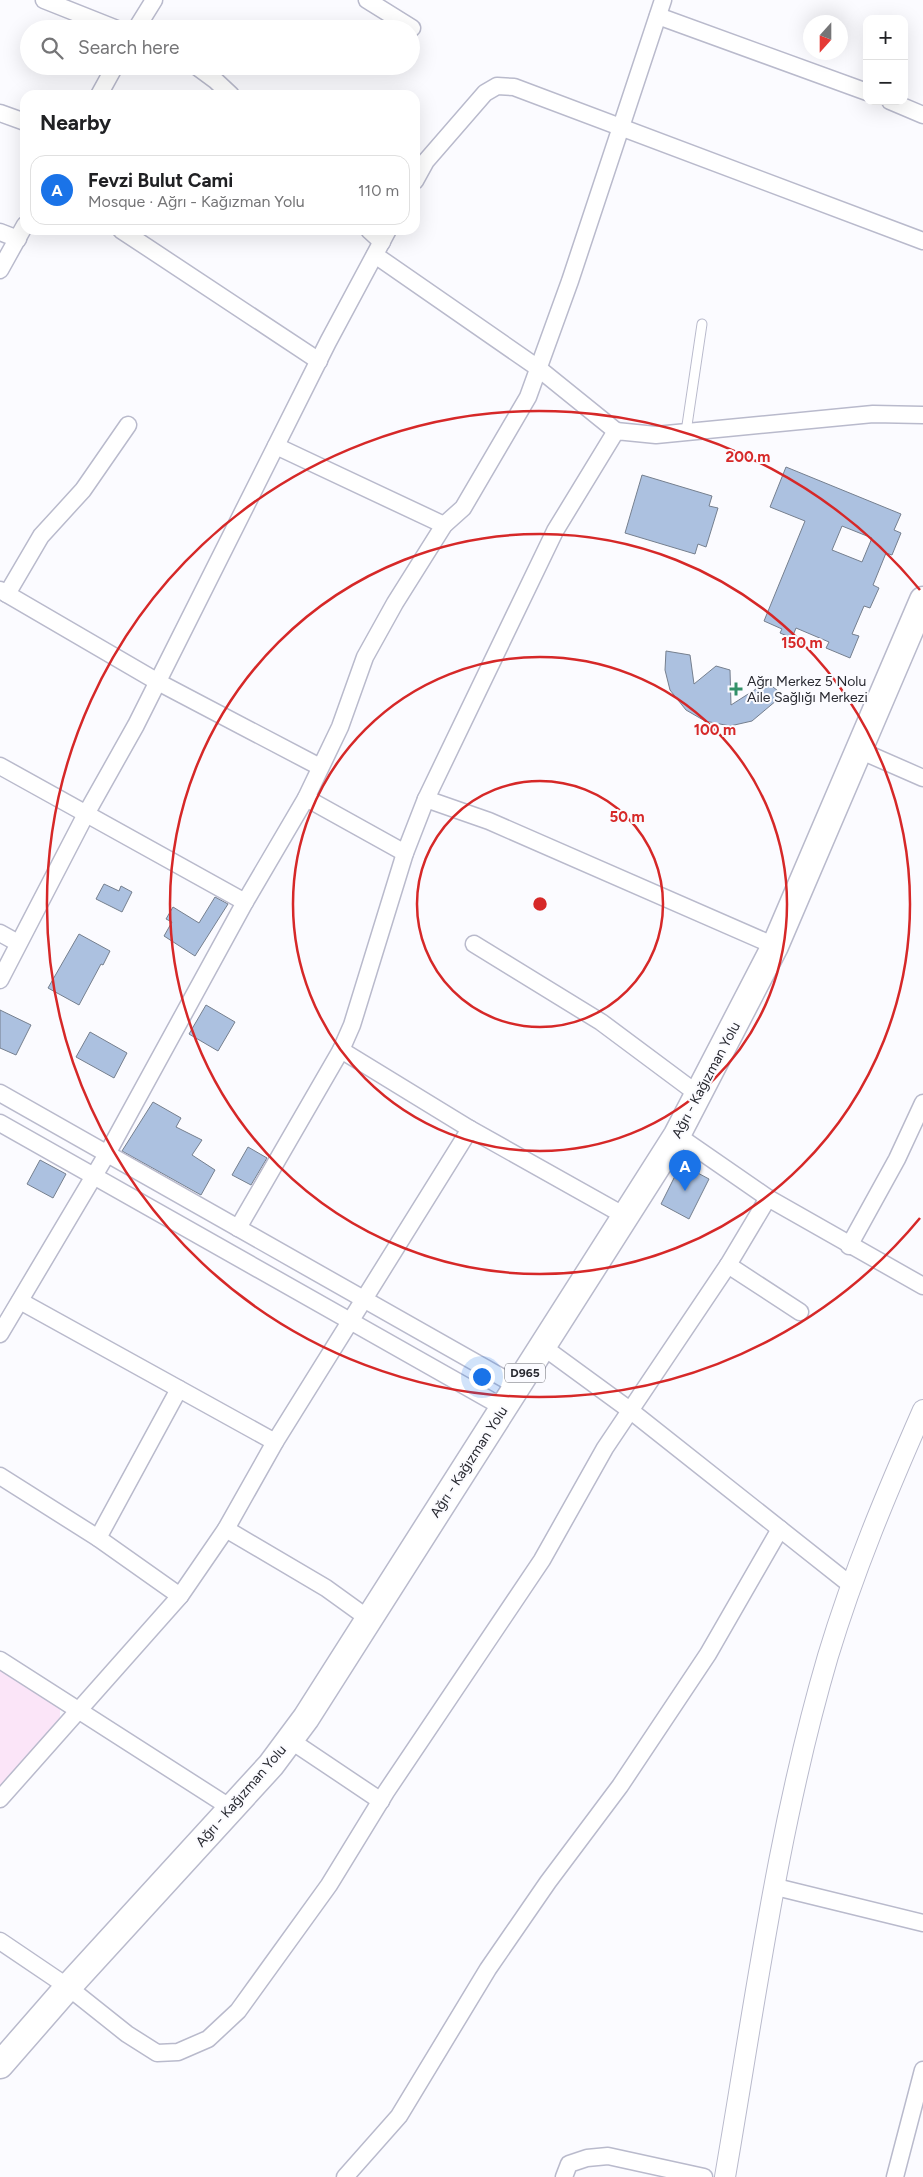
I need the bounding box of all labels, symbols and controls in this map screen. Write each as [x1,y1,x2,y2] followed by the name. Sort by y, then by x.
[803,15,848,60] north arrow
[863,15,908,105] map controls
[863,15,908,60] button: +
[20,20,420,75] search box
[38,34,66,62] icon: search
[78,36,180,59] text: Search here
[863,60,908,105] button: −
[40,110,111,135] text: Nearby
[88,169,233,192] text: Fevzi Bulut Cami
[51,181,63,200] text: A
[358,181,399,200] text: 110 m
[88,192,305,211] text: Mosque · Ağrı - Kağızman Yolu
[726,448,770,466] text: 200 m
[781,634,823,652] text: 150 m
[747,673,868,706] place label: Ağrı Merkez 5 Nolu Aile Sağlığı Merkezi
[729,682,743,696] marker: Ağrı Merkez 5 Nolu Aile Sağlığı Merkezi
[694,721,736,739] text: 100 m
[609,808,645,826] text: 50 m
[531,895,549,913] centre of rings
[668,1019,744,1141] street label: Ağrı - Kağızman Yolu
[669,1150,701,1191] pin: A
[469,1364,495,1390] your location
[505,1364,545,1382] road number: D965
[427,1403,511,1521] street label: Ağrı - Kağızman Yolu
[192,1742,290,1850] street label: Ağrı - Kağızman Yolu

